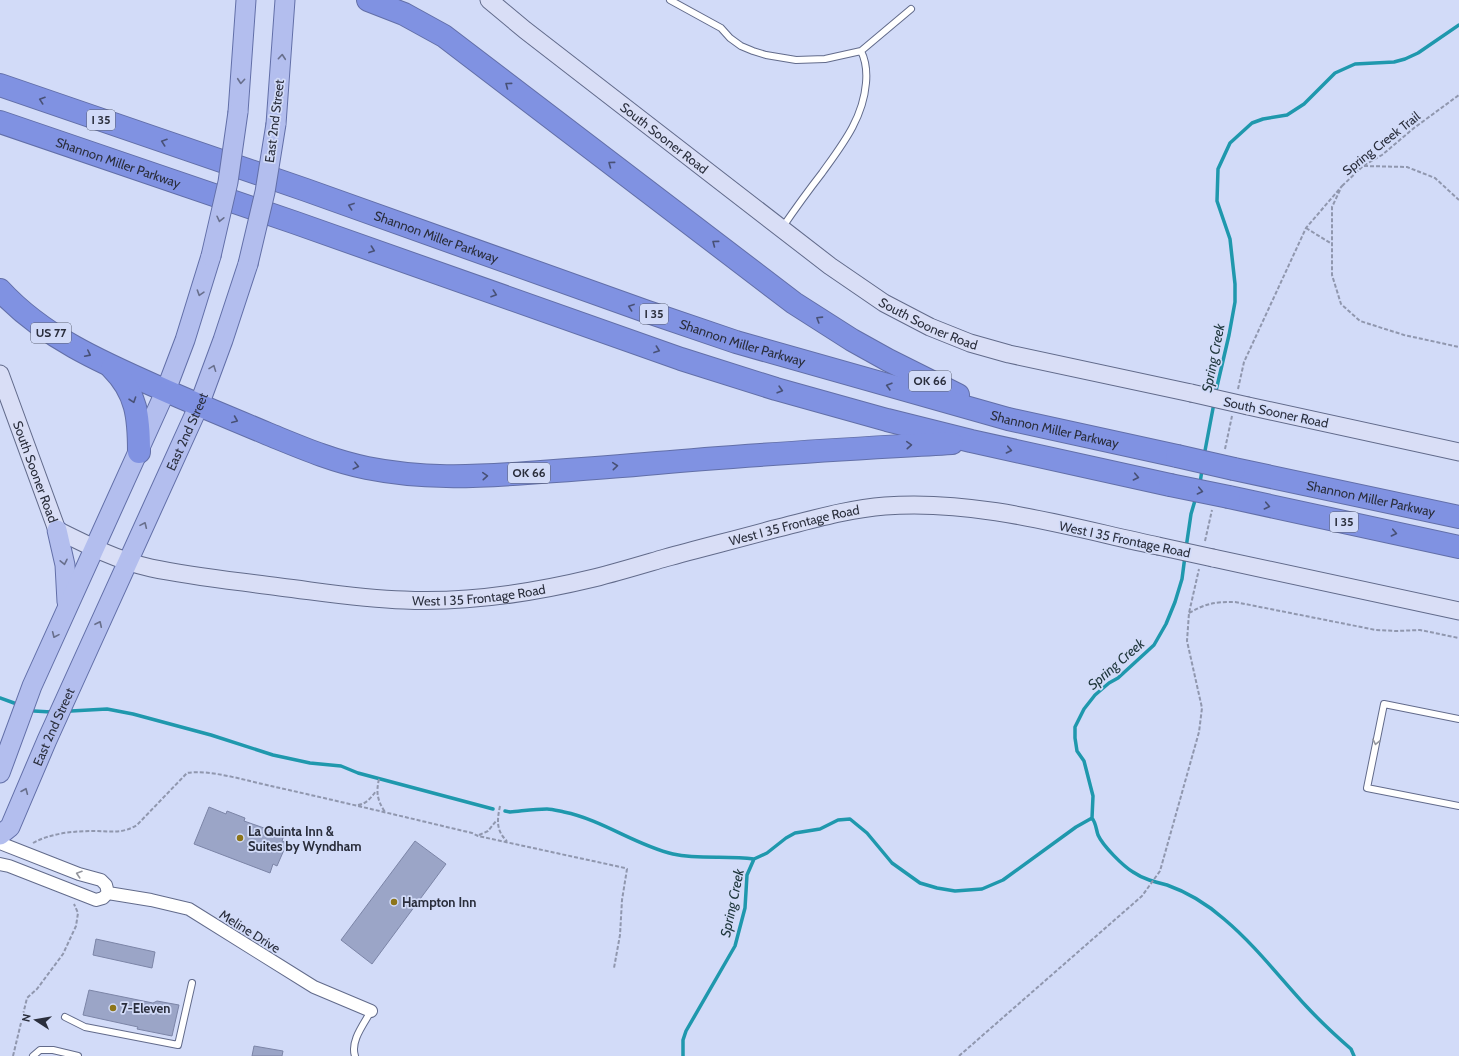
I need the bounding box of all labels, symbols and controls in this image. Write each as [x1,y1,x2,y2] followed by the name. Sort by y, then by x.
[277,54,286,60] one-way arrow
[236,78,245,84] one-way arrow
[261,78,287,164] street label: East 2nd Street
[506,82,513,89] one-way arrow
[38,96,45,104] one-way arrow
[617,99,712,177] street label: South Sooner Road
[1339,108,1423,178] street label: Spring Creek Trail
[87,110,115,130] road number: I 35
[54,134,183,191] street label: Shannon Miller Parkway
[161,138,168,147] one-way arrow
[609,161,616,168] one-way arrow
[347,203,354,211] one-way arrow
[372,207,501,266] street label: Shannon Miller Parkway
[216,216,224,222] one-way arrow
[712,240,719,247] one-way arrow
[368,245,375,254] one-way arrow
[196,289,204,296] one-way arrow
[491,289,498,297] one-way arrow
[876,294,979,353] street label: South Sooner Road
[628,303,635,311] one-way arrow
[640,304,668,324] road number: I 35
[677,315,808,369] street label: Shannon Miller Parkway
[817,317,824,324] one-way arrow
[1198,321,1229,394] water label: Spring Creek
[31,323,71,343] road number: US 77
[653,346,660,354] one-way arrow
[83,349,91,357] one-way arrow
[208,365,216,372] one-way arrow
[909,371,951,391] road number: OK 66
[886,382,893,391] one-way arrow
[777,385,784,394] one-way arrow
[162,390,211,473] street label: East 2nd Street
[1222,393,1330,431] street label: South Sooner Road
[128,397,137,404] one-way arrow
[989,406,1121,451] street label: Shannon Miller Parkway
[230,415,238,423] one-way arrow
[10,419,62,525] street label: South Sooner Road
[906,441,912,450] one-way arrow
[1006,445,1012,453] one-way arrow
[353,461,359,469] one-way arrow
[612,462,618,471] one-way arrow
[508,463,550,483] road number: OK 66
[482,472,488,481] one-way arrow
[1133,473,1139,481] one-way arrow
[1305,477,1437,520] street label: Shannon Miller Parkway
[1196,486,1203,494] one-way arrow
[727,501,861,549] street label: West I 35 Frontage Road
[1264,501,1270,509] one-way arrow
[1330,512,1358,532] road number: I 35
[1058,517,1192,561] street label: West I 35 Frontage Road
[139,522,147,530] one-way arrow
[1391,528,1397,537] one-way arrow
[60,559,68,565] one-way arrow
[412,581,547,609] street label: West I 35 Frontage Road
[95,620,103,627] one-way arrow
[52,630,60,638] one-way arrow
[1084,634,1149,694] water label: Spring Creek
[29,685,78,768] street label: East 2nd Street
[1373,739,1381,746] one-way arrow
[21,788,29,795] one-way arrow
[248,823,361,854] place label: La Quinta Inn & Suites by Wyndham
[235,833,245,843] marker: La Quinta Inn & Suites by Wyndham
[716,866,748,939] water label: Spring Creek
[76,870,83,879] one-way arrow
[402,894,476,910] place label: Hampton Inn
[389,897,399,907] marker: Hampton Inn
[217,906,284,956] street label: Meline Drive
[16,1000,56,1040] north arrow
[121,1000,170,1016] place label: 7-Eleven
[108,1003,118,1013] marker: 7-Eleven
[19,1013,34,1023] text: N

